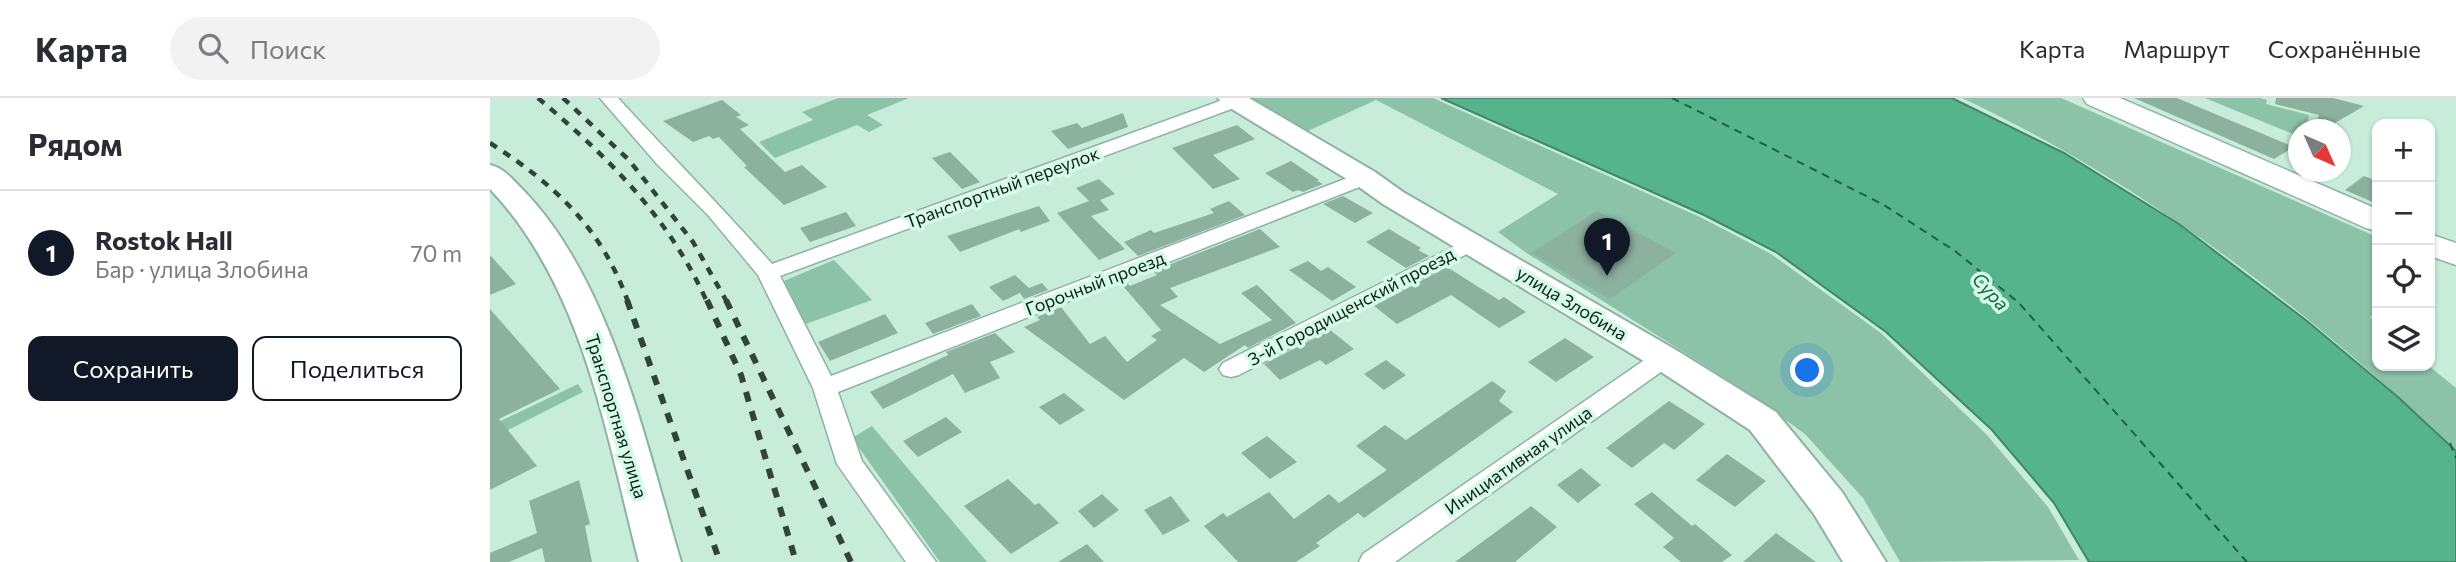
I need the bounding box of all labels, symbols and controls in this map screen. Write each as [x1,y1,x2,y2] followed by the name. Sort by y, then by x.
[170,17,660,80] search box
[35,28,128,69] text: Карта
[194,29,232,67] icon: search
[250,33,326,64] text: Поиск
[2019,34,2085,63] text: Карта
[2123,34,2230,63] text: Маршрут
[2268,34,2421,63] text: Сохранённые
[2288,119,2351,182] north arrow
[2372,119,2435,371] map controls
[2372,119,2435,182] button: +
[28,125,122,162] text: Рядом
[902,141,1102,232] street label: Транспортный переулок
[2372,182,2435,245] button: −
[1584,218,1630,276] pin: 1
[95,224,233,255] text: Rostok Hall
[46,239,56,267] text: 1
[410,239,462,267] text: 70 m
[1244,242,1459,370] street label: 3-й Городищенский проезд
[2372,245,2435,308] button: locate
[1022,246,1168,320] street label: Горочный проезд
[95,255,309,283] text: Бар · улица Злобина
[1513,261,1631,345] street label: улица Злобина
[1968,267,2014,315] water label: Сура
[2372,308,2435,371] button: layers
[582,331,652,501] street label: Транспортная улица
[28,336,238,401] button: Сохранить
[252,336,462,401] button: Поделиться
[1790,353,1824,387] your location
[1440,401,1596,519] street label: Инициативная улица

